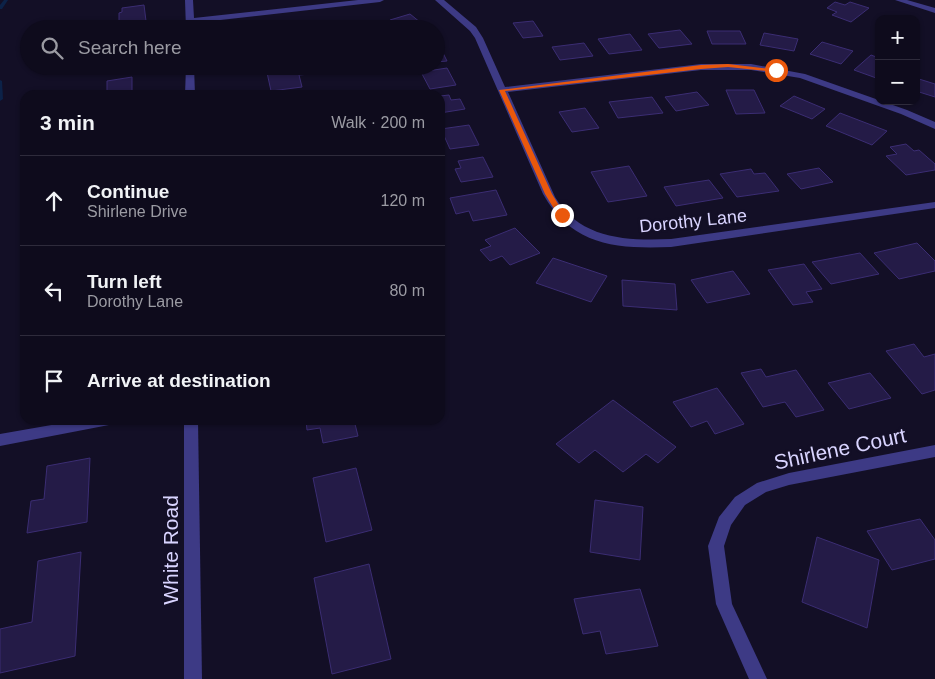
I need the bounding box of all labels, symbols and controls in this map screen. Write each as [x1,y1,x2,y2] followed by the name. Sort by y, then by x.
[875,15,920,105] map controls
[875,15,920,60] button: +
[20,20,445,75] search box
[38,34,66,62] icon: search
[78,37,182,58] text: Search here
[765,59,788,82] route start
[875,60,920,105] button: −
[40,111,95,134] text: 3 min
[331,114,425,131] text: Walk · 200 m
[87,181,169,202] text: Continue
[40,187,68,215] icon: ahead
[381,192,425,209] text: 120 m
[87,203,187,220] text: Shirlene Drive
[551,204,574,227] route end
[638,205,748,237] street label: Dorothy Lane
[87,271,162,292] text: Turn left
[40,277,68,305] icon: left
[389,282,425,299] text: 80 m
[87,293,183,310] text: Dorothy Lane
[40,367,68,395] icon: arrive
[87,370,271,391] text: Arrive at destination
[772,423,908,474] street label: Shirlene Court
[159,495,182,605] street label: White Road

